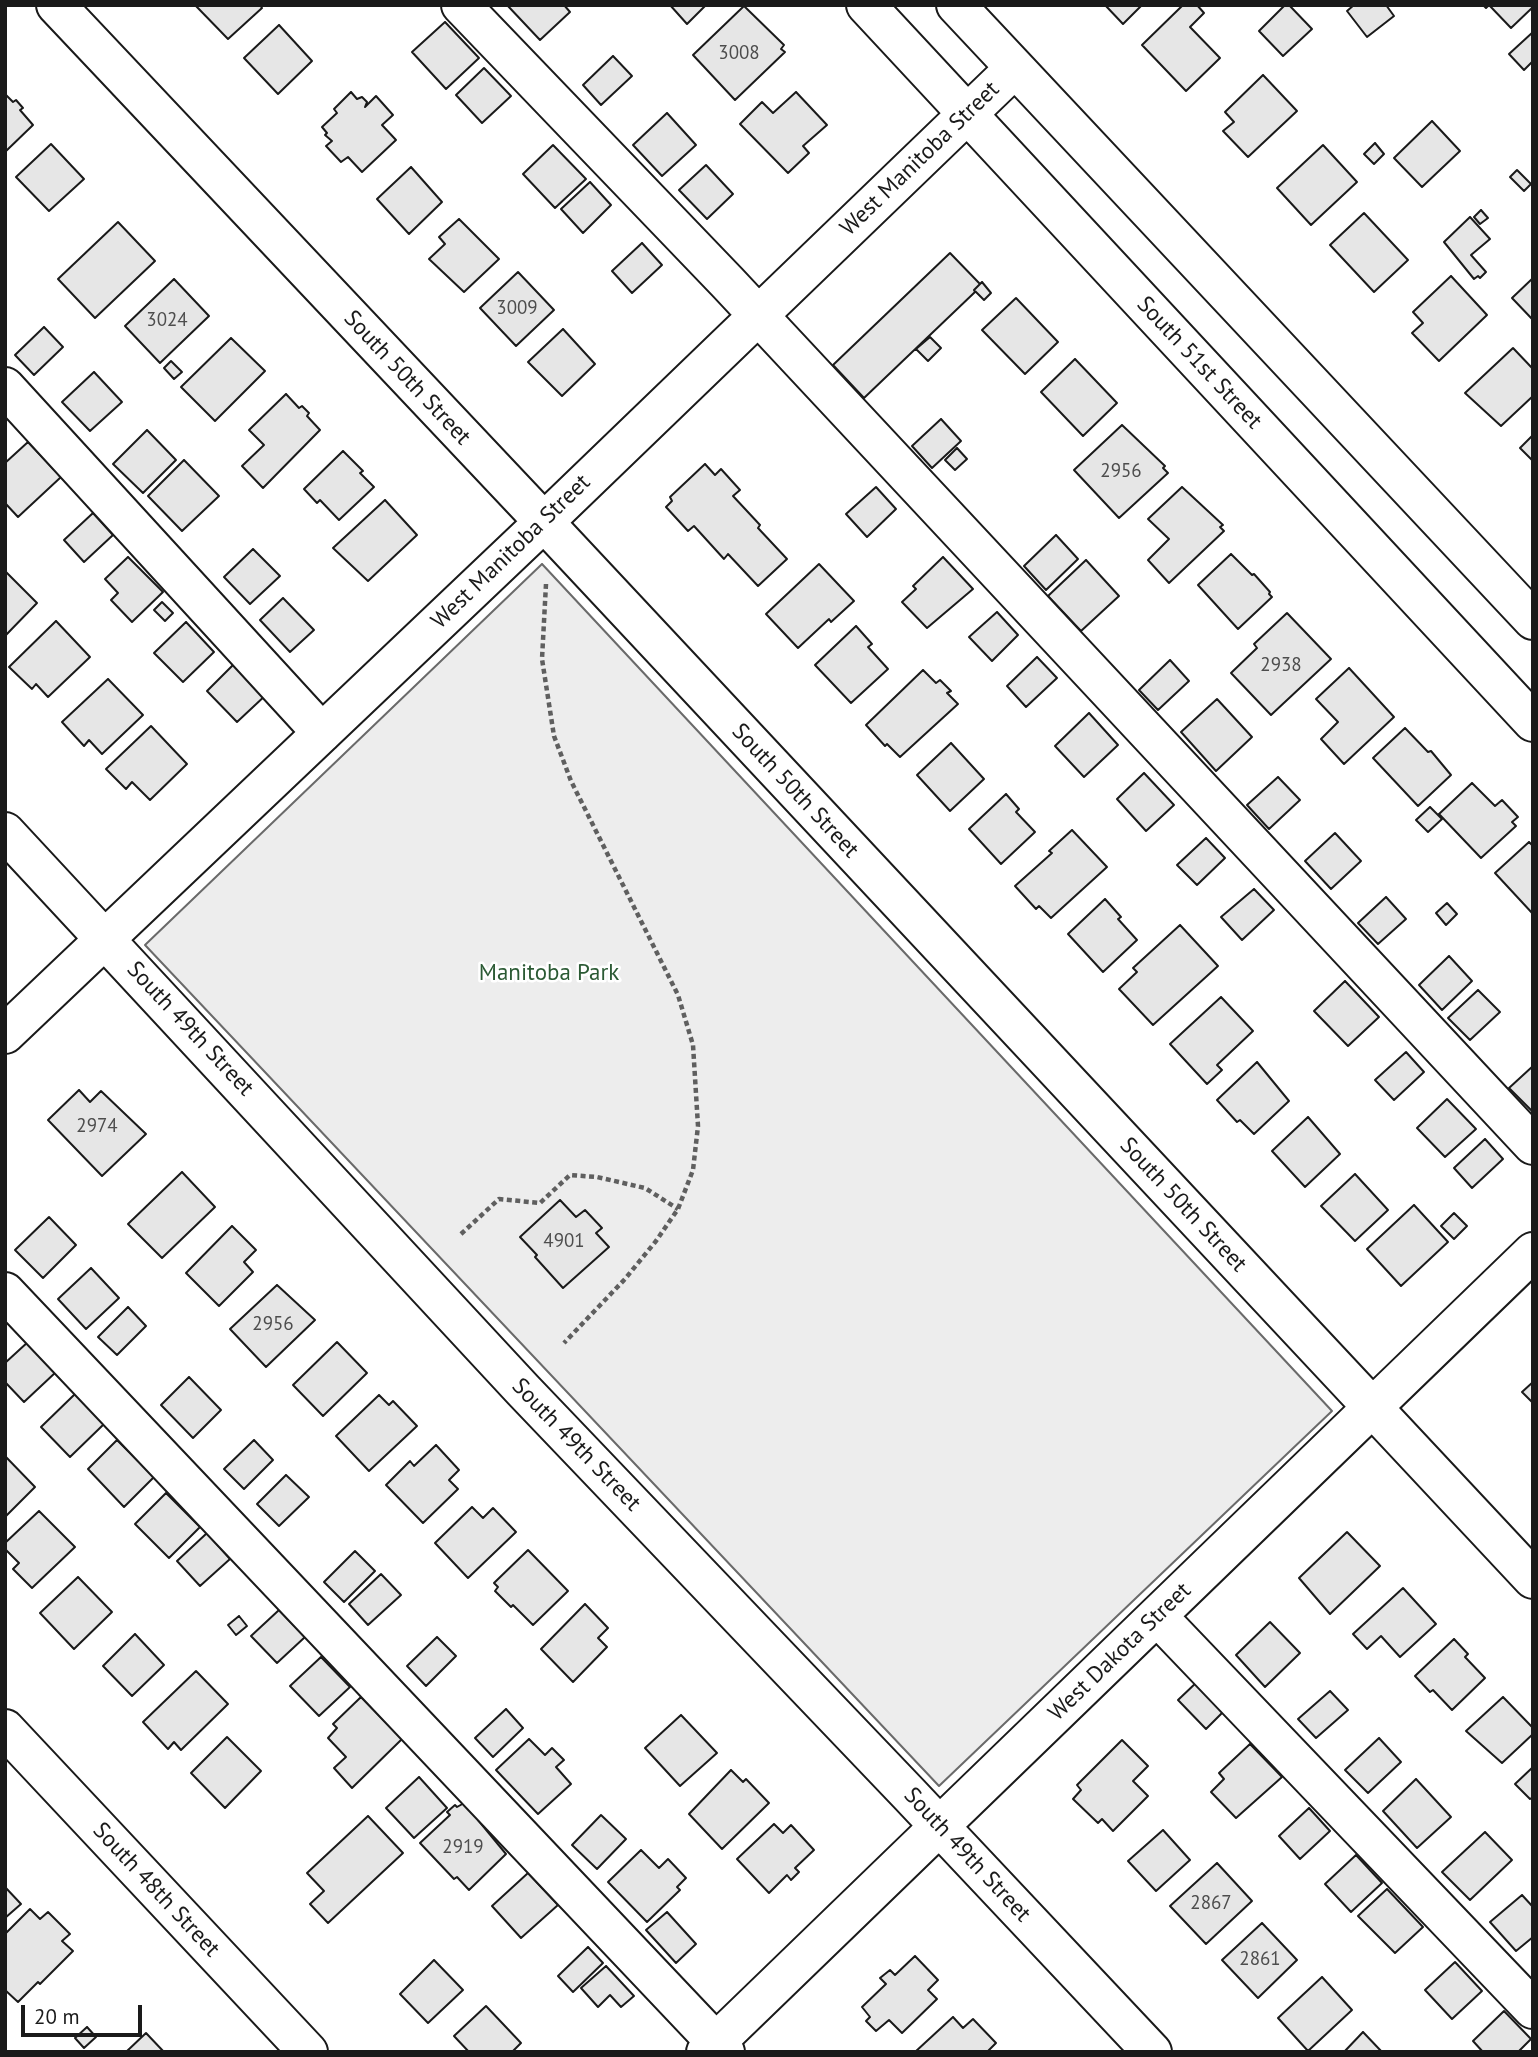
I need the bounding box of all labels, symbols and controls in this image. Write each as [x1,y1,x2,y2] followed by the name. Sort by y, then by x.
[718,43,760,65] house number: 3008
[835,76,1005,242] street label: West Manitoba Street
[1131,291,1267,435] street label: South 51st Street
[496,298,538,320] house number: 3009
[338,305,476,451] street label: South 50th Street
[146,310,188,332] house number: 3024
[1100,461,1142,483] house number: 2956
[426,469,596,635] street label: West Manitoba Street
[1260,655,1302,677] house number: 2938
[726,718,864,864] street label: South 50th Street
[121,956,259,1102] street label: South 49th Street
[479,959,619,987] park label: Manitoba Park
[76,1116,118,1138] house number: 2974
[1114,1132,1252,1278] street label: South 50th Street
[543,1231,585,1253] house number: 4901
[252,1314,294,1336] house number: 2956
[506,1373,646,1517] street label: South 49th Street
[1043,1577,1197,1727] street label: West Dakota Street
[898,1782,1036,1928] street label: South 49th Street
[87,1817,225,1963] street label: South 48th Street
[442,1837,484,1859] house number: 2919
[1190,1893,1232,1915] house number: 2867
[1239,1949,1281,1971] house number: 2861
[24,1990,145,2034] scale bar
[34,2003,80,2030] text: 20 m

